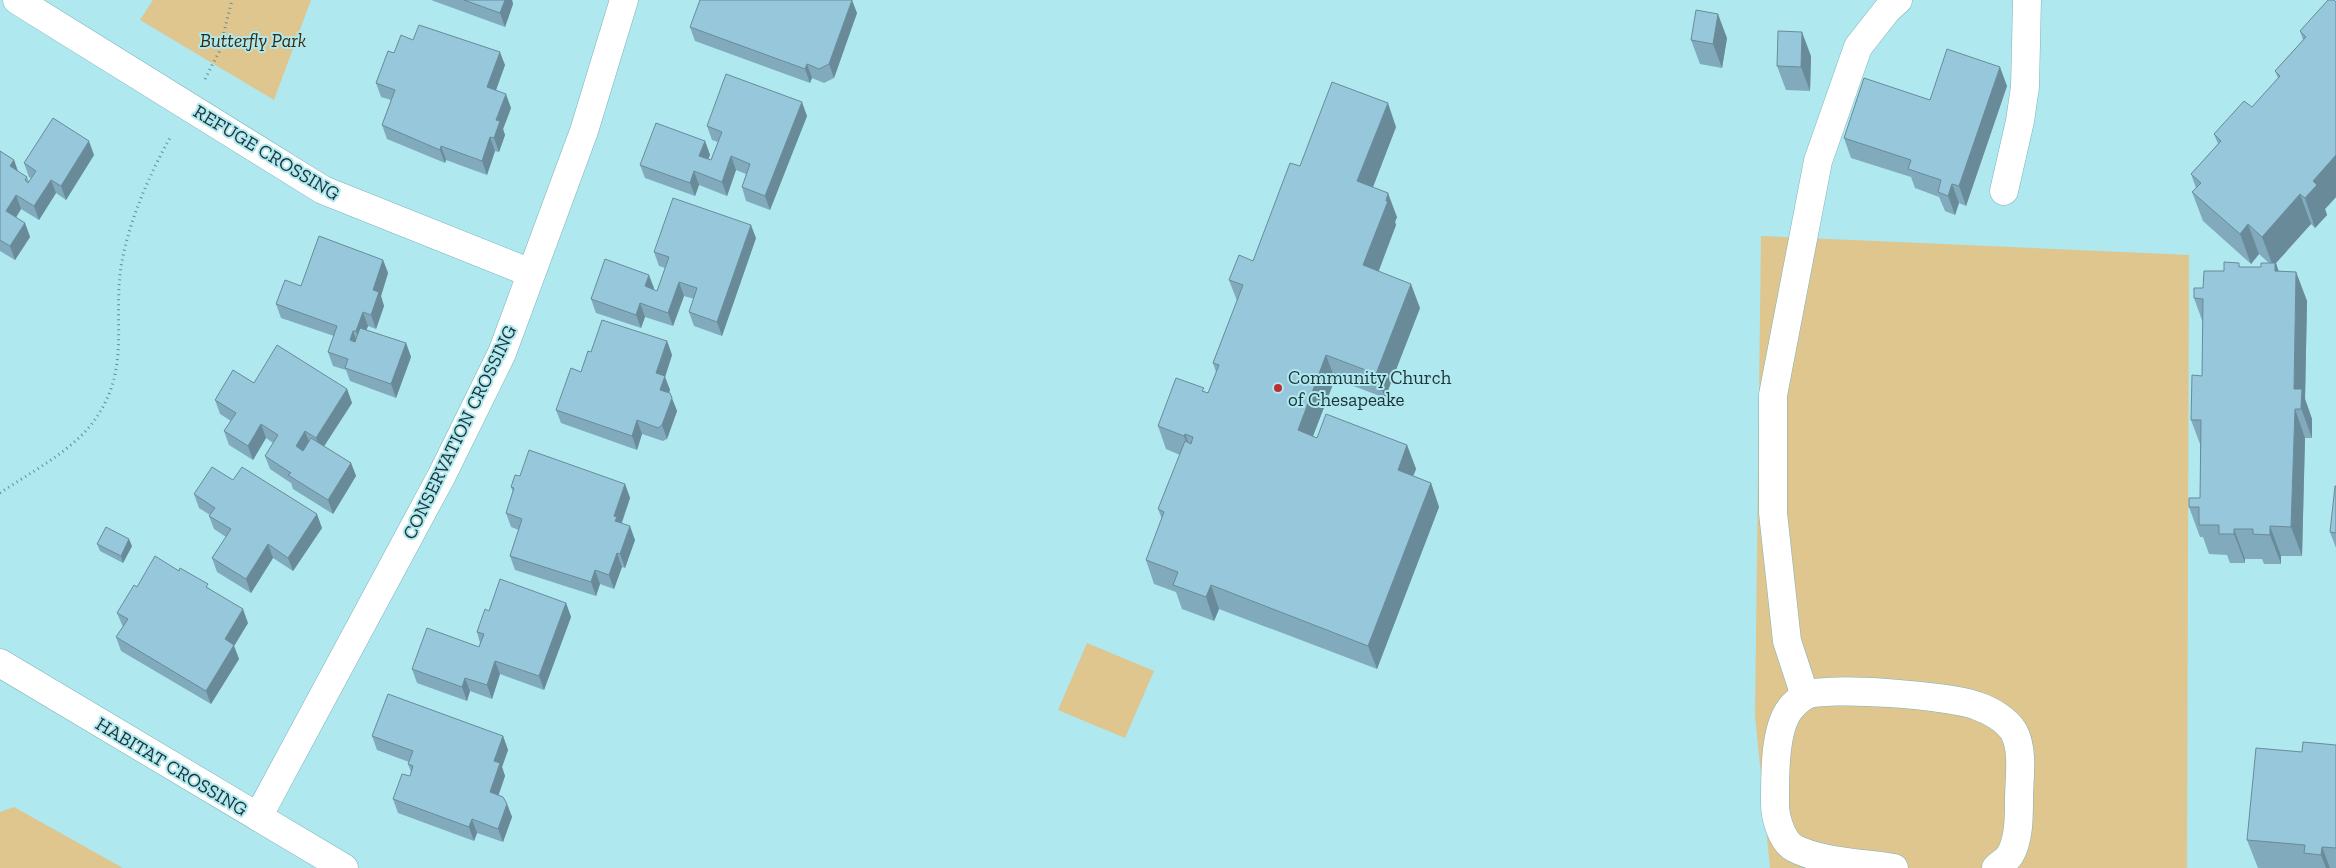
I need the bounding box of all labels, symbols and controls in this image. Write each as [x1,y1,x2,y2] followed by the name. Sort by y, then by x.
[200,29,306,52] park label: Butterfly Park
[189,100,344,205] street label: REFUGE CROSSING
[398,321,521,543] street label: CONSERVATION CROSSING
[1288,366,1452,411] place label: Community Church of Chesapeake
[1272,382,1284,394] marker: Community Church of Chesapeake
[92,712,252,821] street label: HABITAT CROSSING

